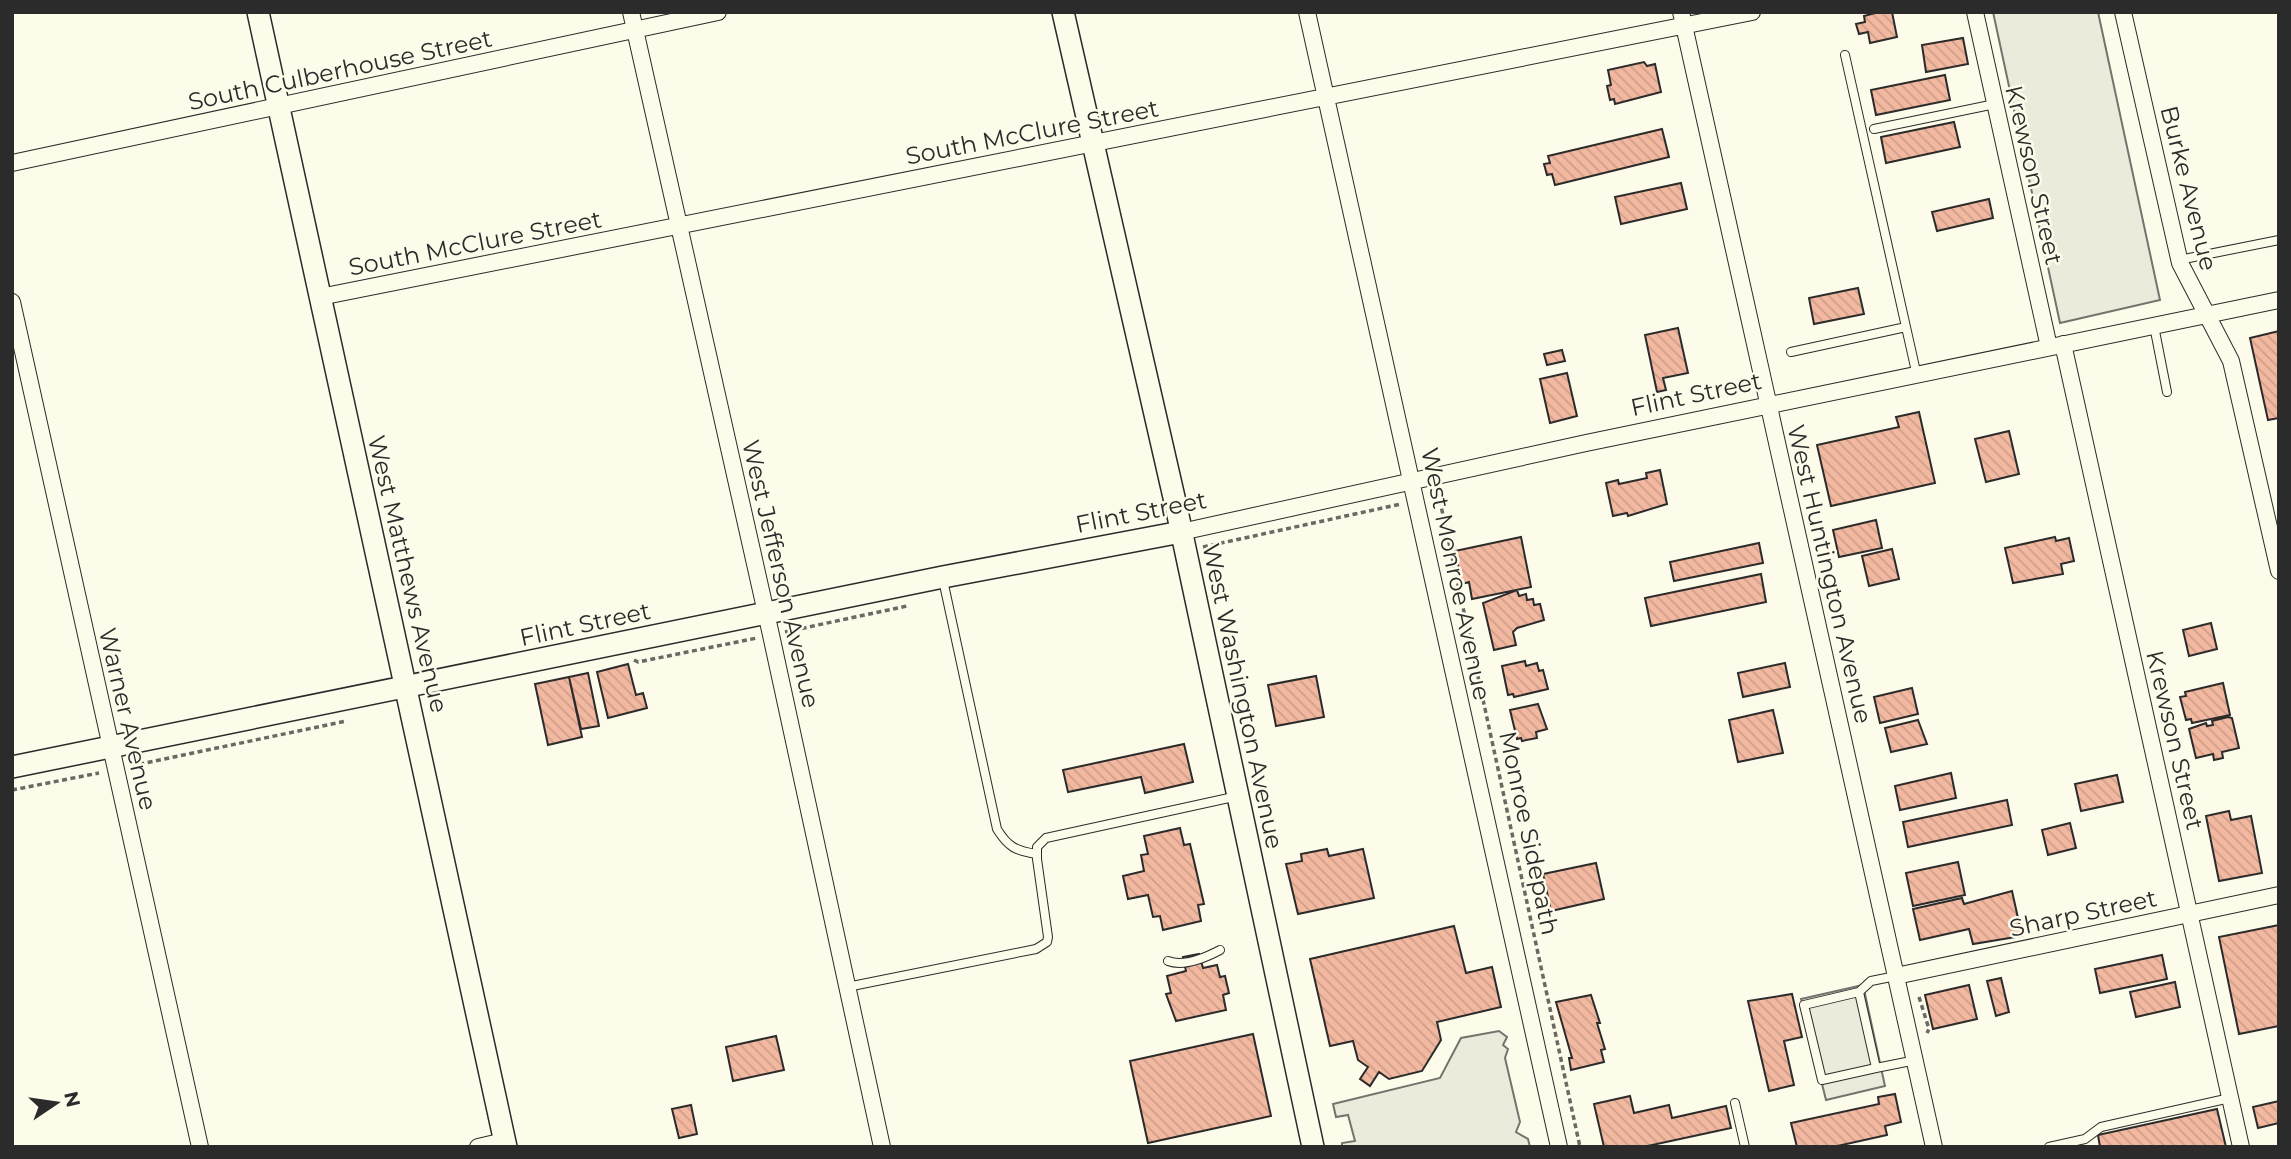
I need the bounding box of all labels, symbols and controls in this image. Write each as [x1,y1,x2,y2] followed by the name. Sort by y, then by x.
[185,24,495,116] street label: South Culberhouse Street
[1999,82,2069,268] street label: Krewson Street
[903,93,1161,171] street label: South McClure Street
[2155,103,2223,273] street label: Burke Avenue
[346,204,604,282] street label: South McClure Street
[1628,366,1764,422] street label: Flint Street
[1781,422,1879,726] street label: West Huntington Avenue
[362,432,454,716] street label: West Matthews Avenue
[736,437,826,711] street label: West Jefferson Avenue
[1415,445,1497,703] street label: West Monroe Avenue
[1073,485,1209,539] street label: Flint Street
[1196,541,1290,851] street label: West Washington Avenue
[517,596,653,652] street label: Flint Street
[93,625,163,813] street label: Warner Avenue
[2140,647,2210,833] street label: Krewson Street
[1493,728,1565,938] street label: Monroe Sidepath
[2007,883,2159,943] street label: Sharp Street
[21,1068,91,1138] north arrow
[59,1089,85,1109] text: N

